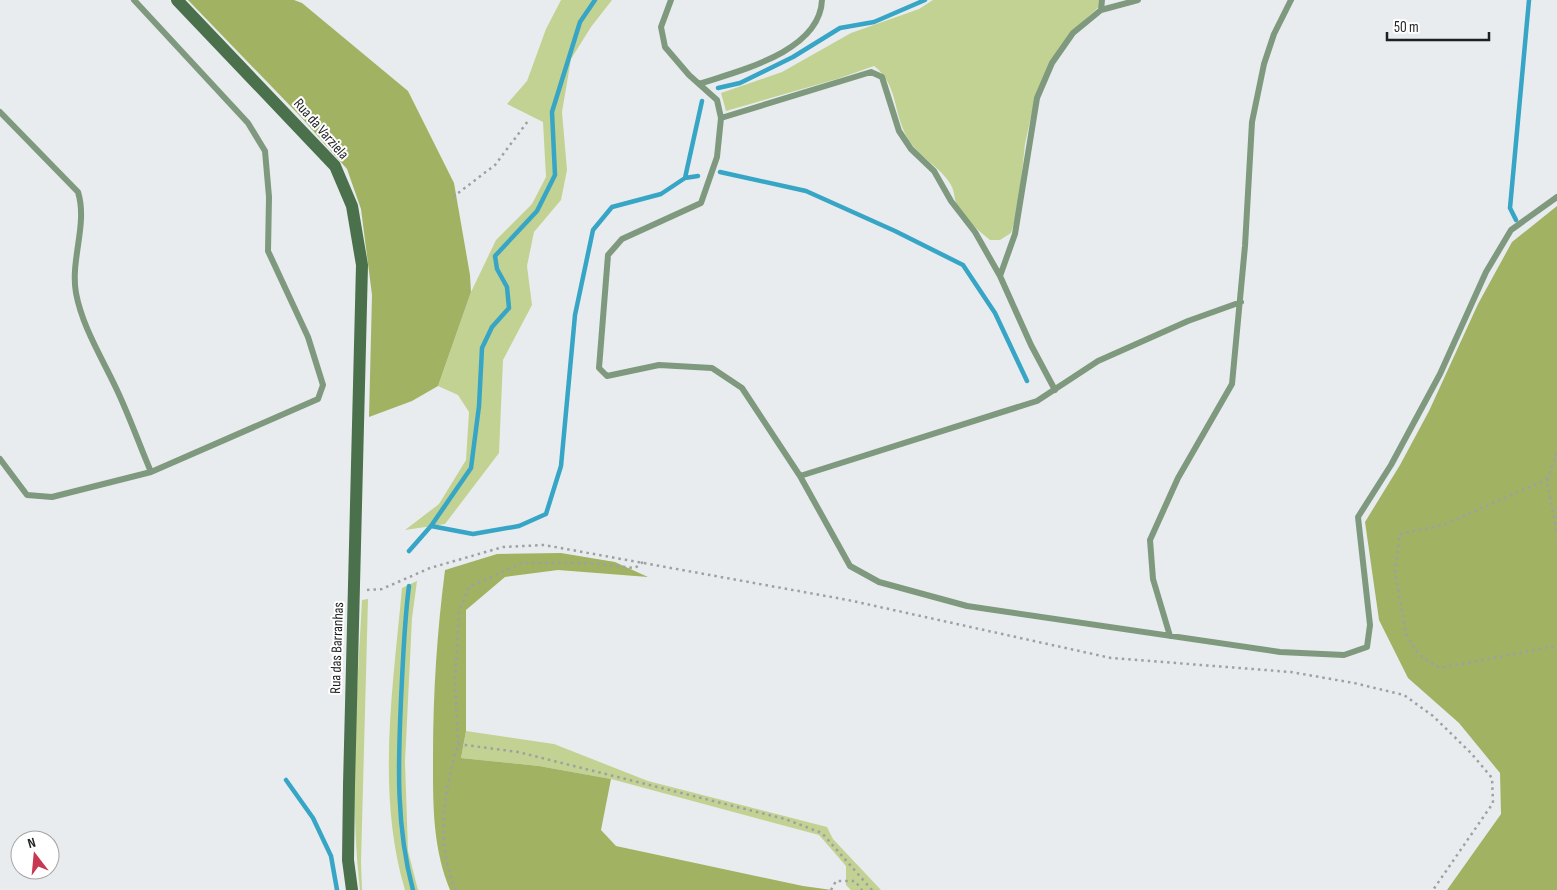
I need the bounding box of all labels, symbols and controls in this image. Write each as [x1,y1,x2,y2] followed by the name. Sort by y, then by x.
[1387,10,1490,42] scale bar
[1394,18,1419,37] text: 50 m
[289,94,353,164] street label: Rua da Varziela
[326,602,348,694] street label: Rua das Barranhas
[10,830,60,880] north arrow
[26,834,37,852] text: N

